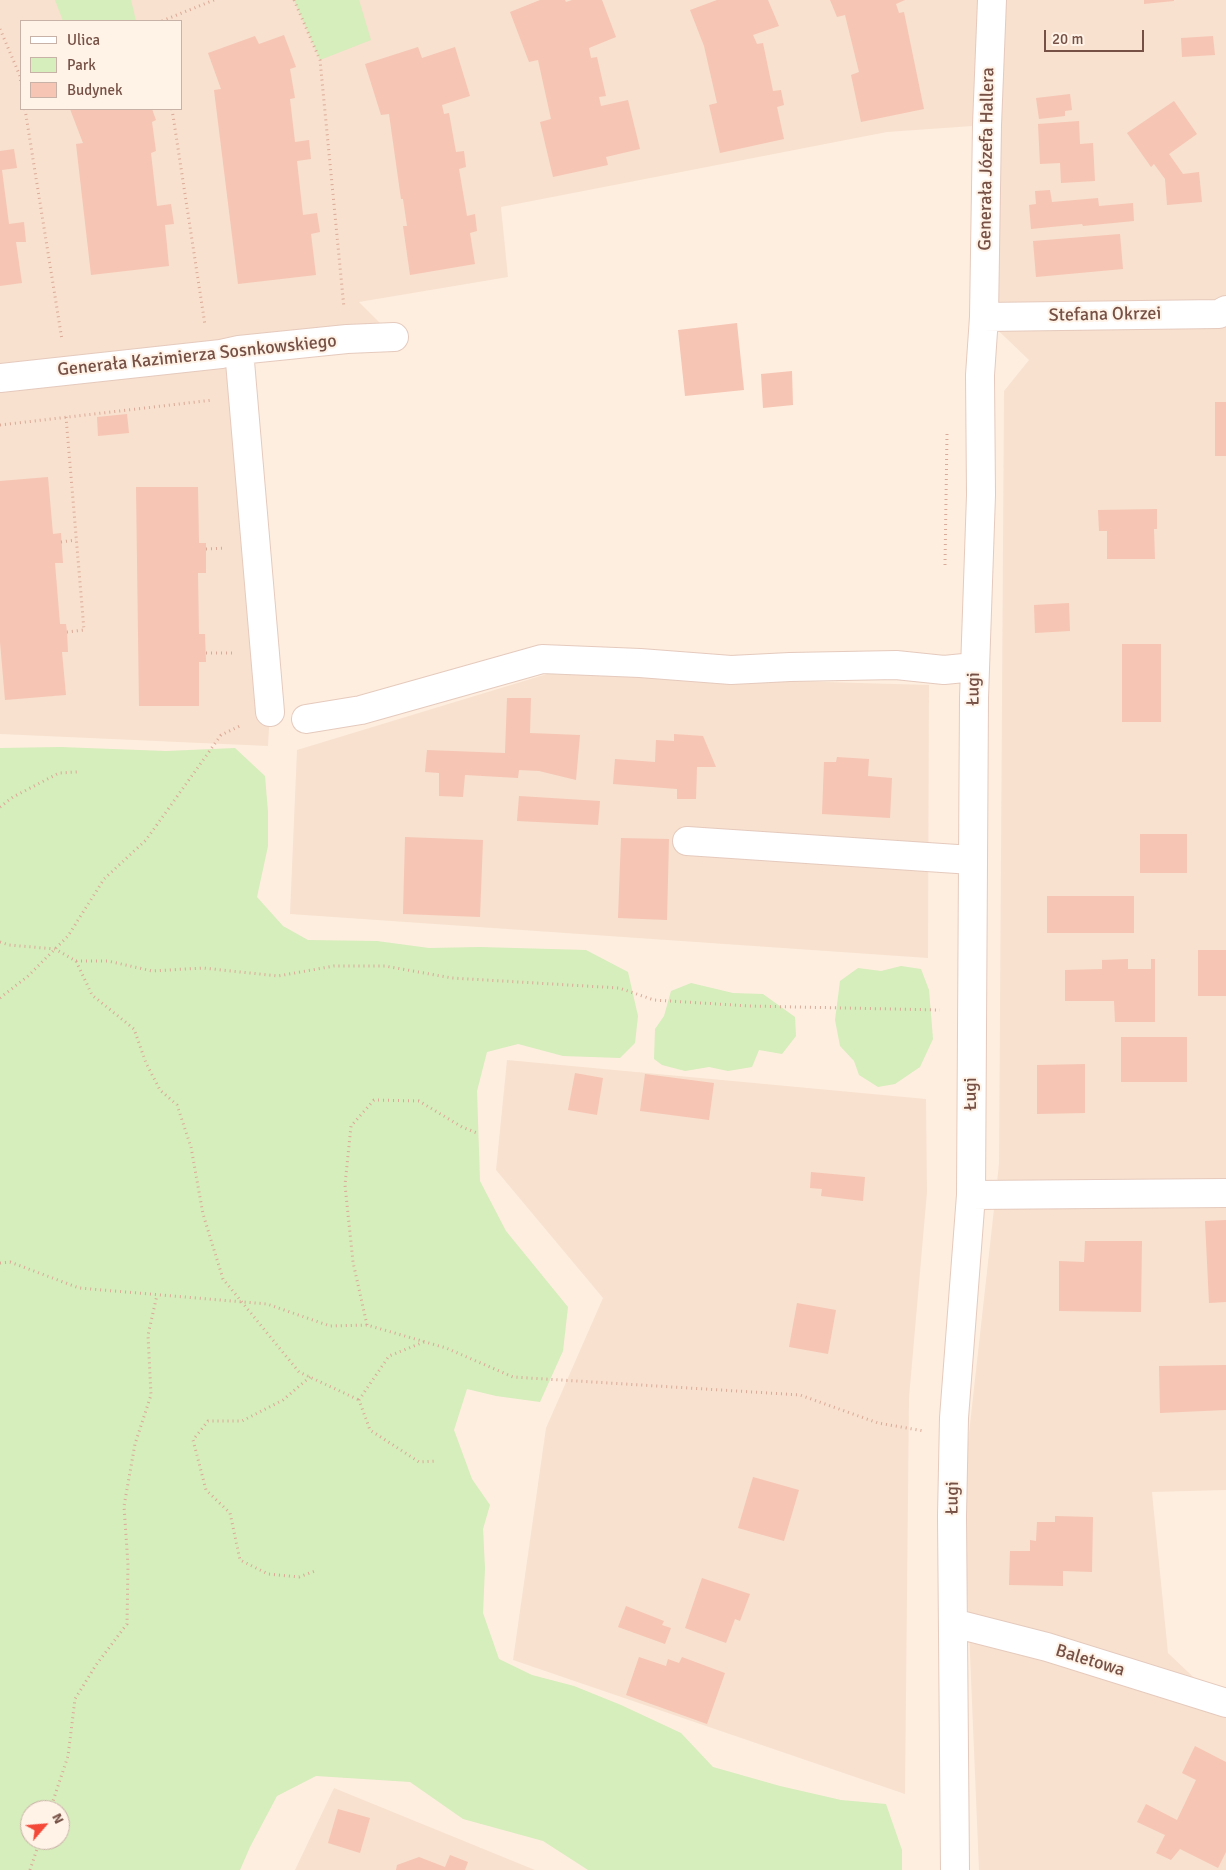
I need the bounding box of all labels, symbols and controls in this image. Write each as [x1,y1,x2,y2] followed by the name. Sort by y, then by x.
[20,20,182,110] legend
[1046,20,1146,52] scale bar
[1052,30,1083,48] text: 20 m
[67,31,100,49] text: Ulica
[67,56,96,74] text: Park
[975,67,999,251] street label: Generała Józefa Hallera
[67,81,122,99] text: Budynek
[1049,303,1161,327] street label: Stefana Okrzei
[56,331,338,381] street label: Generała Kazimierza Sosnkowskiego
[963,672,985,706] street label: Ługi
[960,1077,982,1111] street label: Ługi
[942,1481,964,1515] street label: Ługi
[1053,1640,1127,1682] street label: Baletowa
[20,1800,70,1850] north arrow
[48,1810,68,1827] text: N

